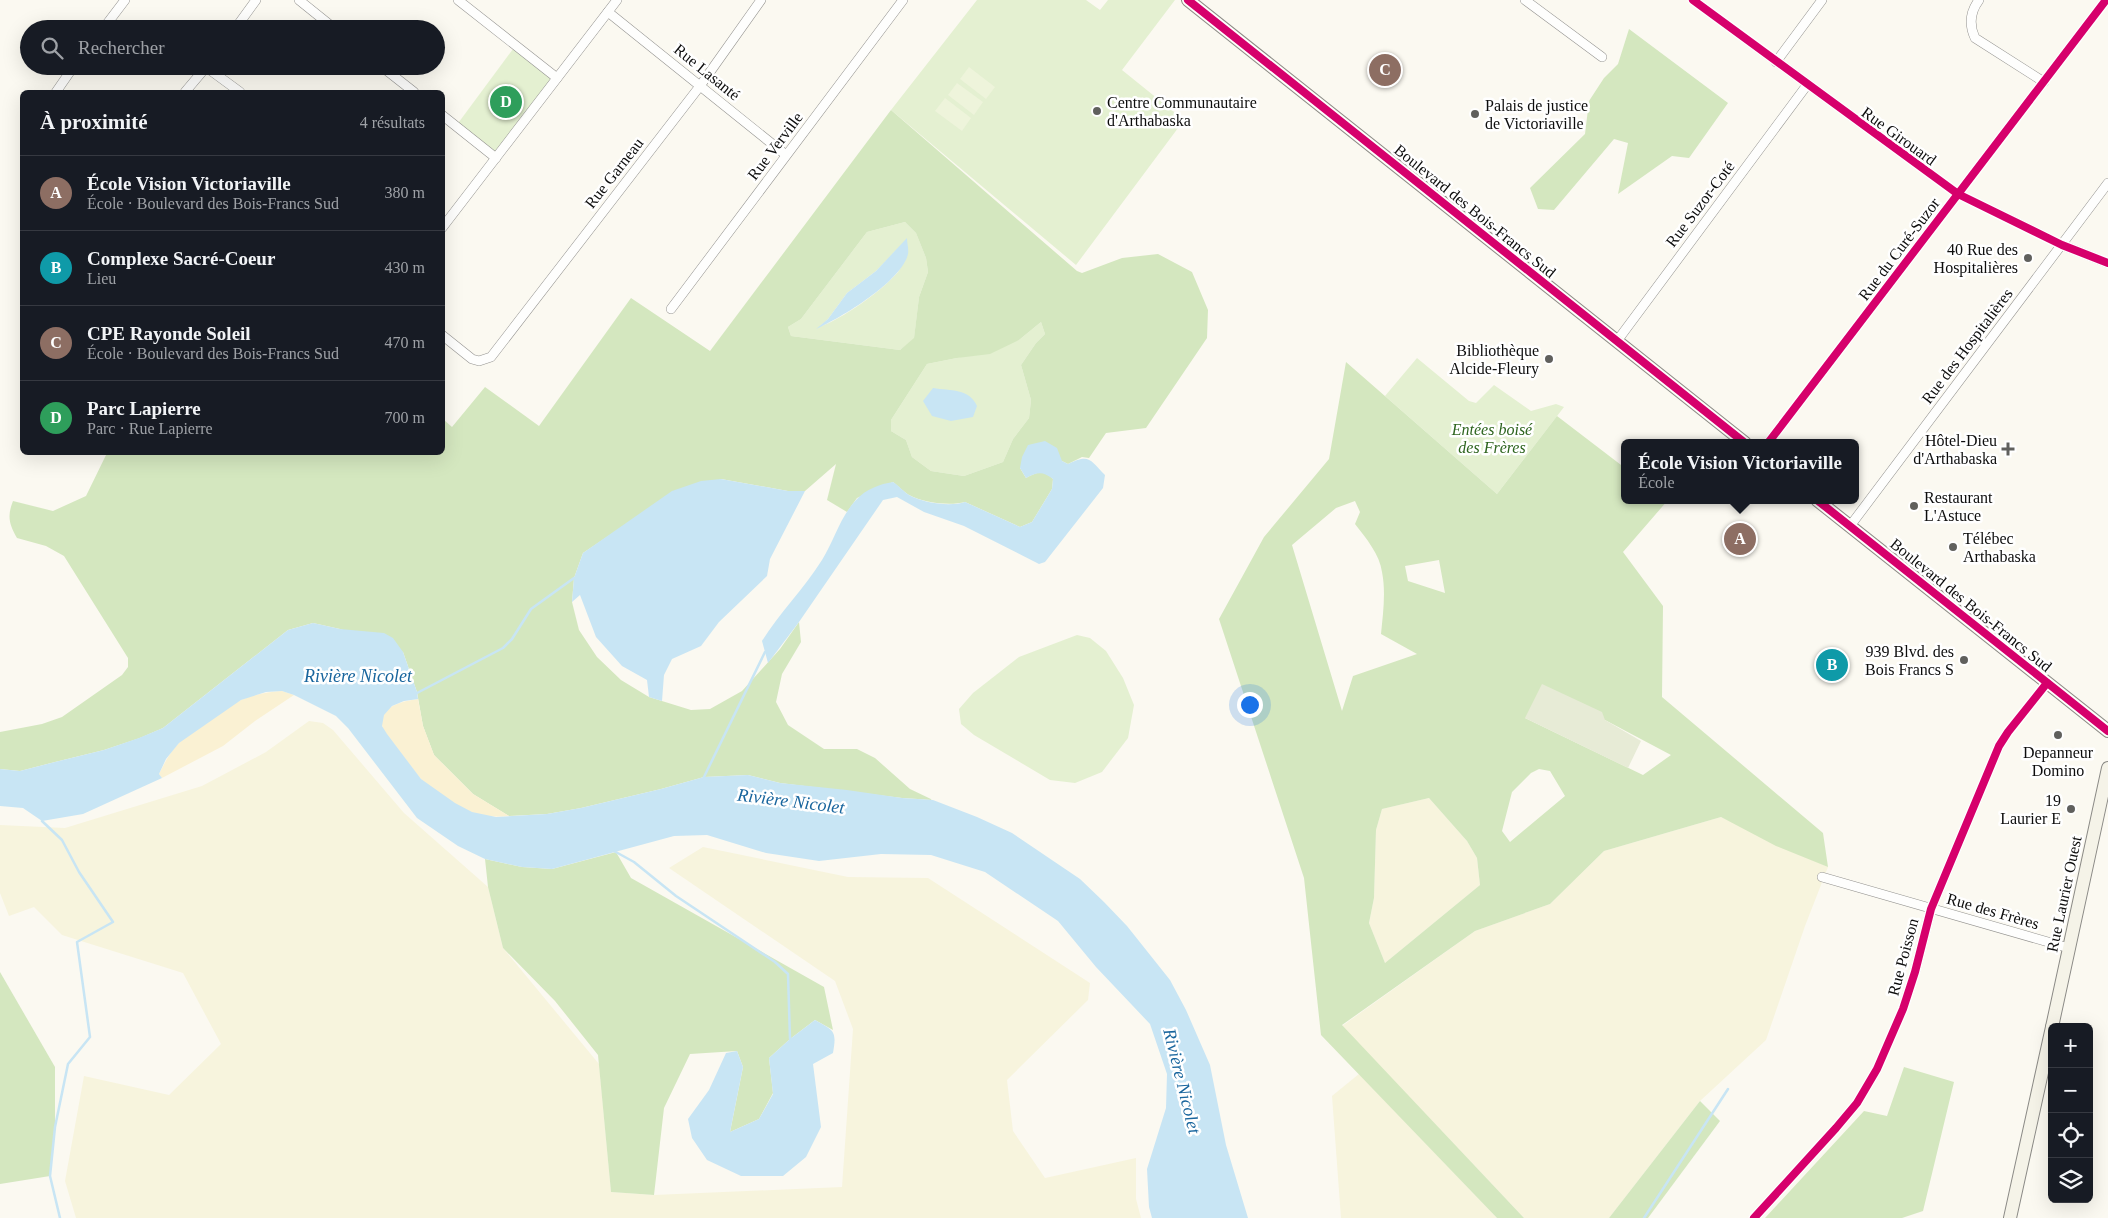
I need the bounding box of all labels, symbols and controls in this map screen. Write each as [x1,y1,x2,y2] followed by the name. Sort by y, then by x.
[20,20,445,75] search box
[38,34,66,62] icon: search
[78,37,165,58] text: Rechercher
[671,40,743,104] street label: Rue Lasanté
[1369,51,1401,89] pin: C
[490,83,522,121] pin: D
[1107,94,1257,129] place label: Centre Communautaire d'Arthabaska
[1485,97,1588,132] place label: Palais de justice de Victoriaville
[1859,103,1939,169] street label: Rue Girouard
[1091,105,1103,117] marker: Centre Communautaire d'Arthabaska
[1469,108,1481,120] marker: Palais de justice de Victoriaville
[744,109,806,183] street label: Rue Verville
[40,110,148,134] text: À proximité
[360,114,425,131] text: 4 résultats
[581,135,647,211] street label: Rue Garneau
[1391,141,1559,281] street label: Boulevard des Bois-Francs Sud
[1662,158,1738,250] street label: Rue Suzor-Coté
[87,173,291,194] text: École Vision Victoriaville
[50,184,62,201] text: A
[385,184,425,201] text: 380 m
[1855,194,1943,303] street label: Rue du Curé-Suzor
[87,195,339,212] text: École · Boulevard des Bois-Francs Sud
[1934,241,2018,277] place label: 40 Rue des Hospitalières
[87,248,275,269] text: Complexe Sacré-Coeur
[2022,252,2034,264] marker: 40 Rue des Hospitalières
[51,259,61,276] text: B
[385,259,425,276] text: 430 m
[87,270,116,287] text: Lieu
[1918,285,2017,407] street label: Rue des Hospitalières
[87,323,251,344] text: CPE Rayonde Soleil
[50,334,62,351] text: C
[385,334,425,351] text: 470 m
[1449,342,1539,378] place label: Bibliothèque Alcide-Fleury
[87,345,339,362] text: École · Boulevard des Bois-Francs Sud
[1543,353,1555,365] marker: Bibliothèque Alcide-Fleury
[87,398,201,419] text: Parc Lapierre
[50,409,62,426] text: D
[385,409,425,426] text: 700 m
[87,420,213,437] text: Parc · Rue Lapierre
[1451,421,1533,456] park label: Entées boisé des Frères
[1913,432,1997,467] place label: Hôtel-Dieu d'Arthabaska
[1621,439,1859,504] popup
[2001,442,2015,456] marker: Hôtel-Dieu d'Arthabaska
[1638,452,1842,473] text: École Vision Victoriaville
[1638,474,1675,491] text: École
[1924,489,1993,524] place label: Restaurant L'Astuce
[1908,500,1920,512] marker: Restaurant L'Astuce
[1724,520,1756,558] pin: A
[1963,530,2036,565] place label: Télébec Arthabaska
[1887,535,2055,675] street label: Boulevard des Bois-Francs Sud
[1947,541,1959,553] marker: Télébec Arthabaska
[1865,643,1954,678] place label: 939 Blvd. des Bois Francs S
[1816,646,1848,684] pin: B
[1958,654,1970,666] marker: 939 Blvd. des Bois Francs S
[303,666,413,686] water label: Rivière Nicolet
[1237,692,1263,718] your location
[2052,729,2064,741] marker: Depanneur Domino
[2023,744,2094,779] place label: Depanneur Domino
[735,784,847,818] water label: Rivière Nicolet
[2000,792,2061,827] place label: 19 Laurier E
[2065,803,2077,815] marker: 19 Laurier E
[2043,834,2085,954] street label: Rue Laurier Ouest
[1945,890,2041,932] street label: Rue des Frères
[1884,916,1922,998] street label: Rue Poisson
[2048,1023,2093,1203] map controls
[2048,1023,2093,1068] button: +
[1159,1025,1205,1137] water label: Rivière Nicolet
[2048,1068,2093,1113] button: −
[2048,1113,2093,1158] button: locate
[2048,1158,2093,1203] button: layers

